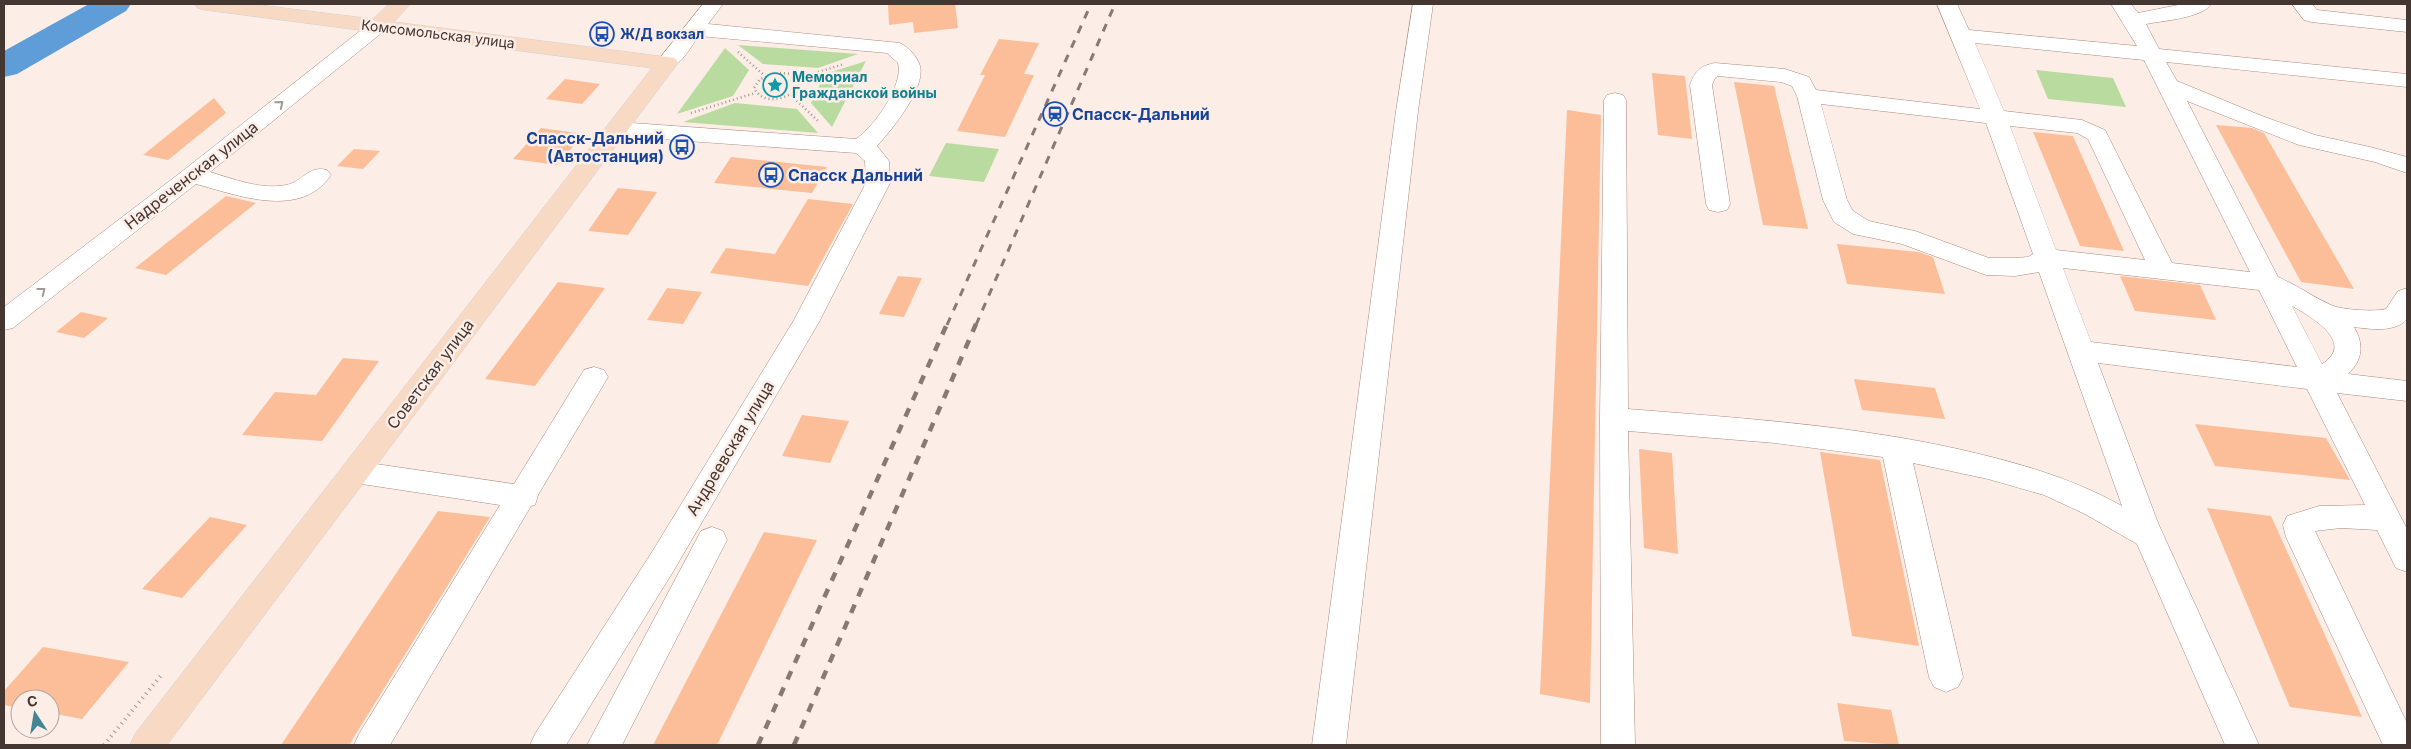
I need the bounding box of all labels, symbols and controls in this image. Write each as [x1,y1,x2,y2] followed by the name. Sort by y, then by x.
[360,16,516,51] street label: Комсомольская улица
[589,21,615,47] bus stop icon: Ж/Д вокзал
[620,25,704,42] place label: Ж/Д вокзал
[792,68,937,101] place label: Мемориал Гражданской войны
[762,72,788,98] place icon: Мемориал Гражданской войны
[275,101,284,110] one-way arrow
[1042,101,1068,127] station icon: Спасск-Дальний
[1072,104,1210,124] place label: Спасск-Дальний
[120,117,262,233] street label: Надреченская улица
[526,128,664,166] place label: Спасск-Дальний (Автостанция)
[669,134,695,160] bus stop icon: Спасск-Дальний (Автостанция)
[758,162,784,188] bus stop icon: Спасск Дальний
[788,165,923,185] place label: Спасск Дальний
[36,288,45,296] one-way arrow
[382,315,478,433] street label: Советская улица
[682,377,778,519] street label: Андреевская улица
[10,689,60,739] north arrow
[25,691,39,710] text: С

